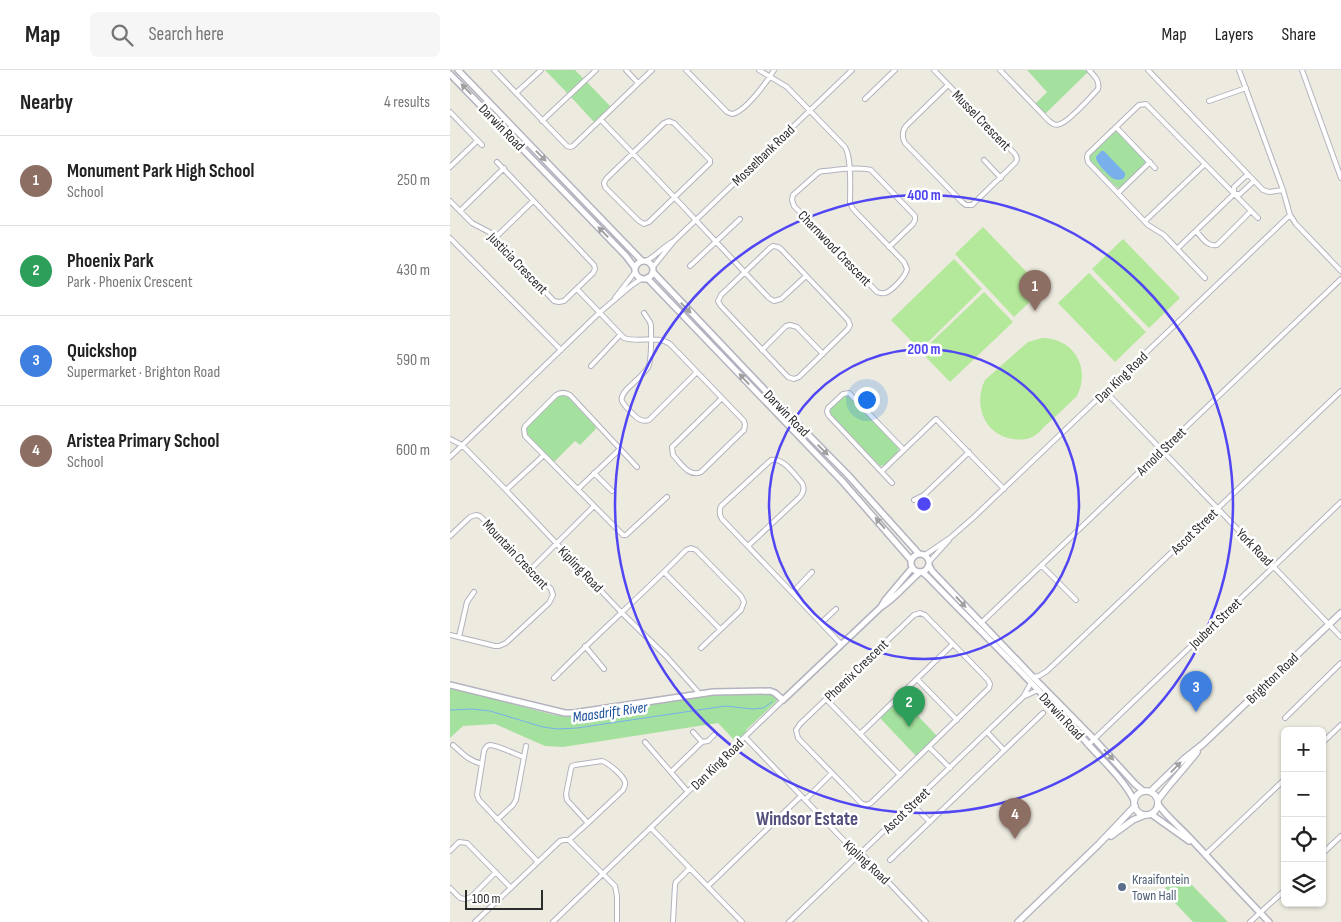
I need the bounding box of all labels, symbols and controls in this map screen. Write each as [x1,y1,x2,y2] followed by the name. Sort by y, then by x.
[90,12,440,57] search box
[25,20,60,49] text: Map
[108,21,136,49] icon: search
[148,23,224,46] text: Search here
[1162,24,1187,45] text: Map
[1215,24,1254,45] text: Layers
[1282,24,1316,45] text: Share
[460,83,472,95] one-way arrow
[949,87,1015,154] street label: Mussel Crescent
[20,90,73,115] text: Nearby
[384,93,430,112] text: 4 results
[475,100,528,154] street label: Darwin Road
[729,121,798,189] street label: Mosselbank Road
[535,149,547,161] one-way arrow
[67,160,254,183] text: Monument Park High School
[33,171,39,190] text: 1
[397,171,430,190] text: 250 m
[67,183,103,202] text: School
[907,186,941,205] text: 400 m
[794,207,875,290] street label: Charnwood Crescent
[597,226,609,238] one-way arrow
[483,228,551,298] street label: Justicia Crescent
[67,250,154,273] text: Phoenix Park
[32,261,40,280] text: 2
[397,261,430,280] text: 430 m
[1019,270,1051,311] pin: 1
[67,273,193,292] text: Park · Phoenix Crescent
[680,301,692,313] one-way arrow
[67,340,137,363] text: Quickshop
[907,340,941,359] text: 200 m
[1092,348,1151,407] street label: Dan King Road
[32,351,40,370] text: 3
[397,351,430,370] text: 590 m
[67,363,220,382] text: Supermarket · Brighton Road
[738,373,750,385] one-way arrow
[760,386,813,440] street label: Darwin Road
[854,387,880,413] your location
[1132,424,1190,480] street label: Arnold Street
[67,430,219,453] text: Aristea Primary School
[32,441,40,460] text: 4
[396,441,430,460] text: 600 m
[817,444,829,456] one-way arrow
[67,453,103,472] text: School
[915,495,933,513] centre of rings
[1167,505,1221,558] street label: Ascot Street
[479,516,552,593] street label: Mountain Crescent
[874,517,885,530] one-way arrow
[1233,525,1277,570] street label: York Road
[555,543,607,596] street label: Kipling Road
[1185,594,1245,653] street label: Joubert Street
[955,595,967,607] one-way arrow
[821,636,892,705] street label: Phoenix Crescent
[1243,649,1302,707] street label: Brighton Road
[1180,671,1212,712] pin: 3
[893,686,925,727] pin: 2
[1035,689,1088,744] street label: Darwin Road
[571,698,650,727] water label: Maasdrift River
[1281,727,1326,907] map controls
[1281,727,1326,772] button: +
[688,735,747,794] street label: Dan King Road
[1103,748,1114,761] one-way arrow
[1170,761,1182,773] one-way arrow
[1281,772,1326,817] button: −
[879,784,933,837] street label: Ascot Street
[999,798,1031,839] pin: 4
[756,808,858,831] district label: Windsor Estate
[1281,817,1326,862] button: locate
[840,837,894,888] street label: Kipling Road
[1281,862,1326,907] button: layers
[1132,871,1189,904] place label: Kraaifontein Town Hall
[1116,881,1128,893] marker: Kraaifontein Town Hall
[465,887,542,910] scale bar
[472,890,501,907] text: 100 m

